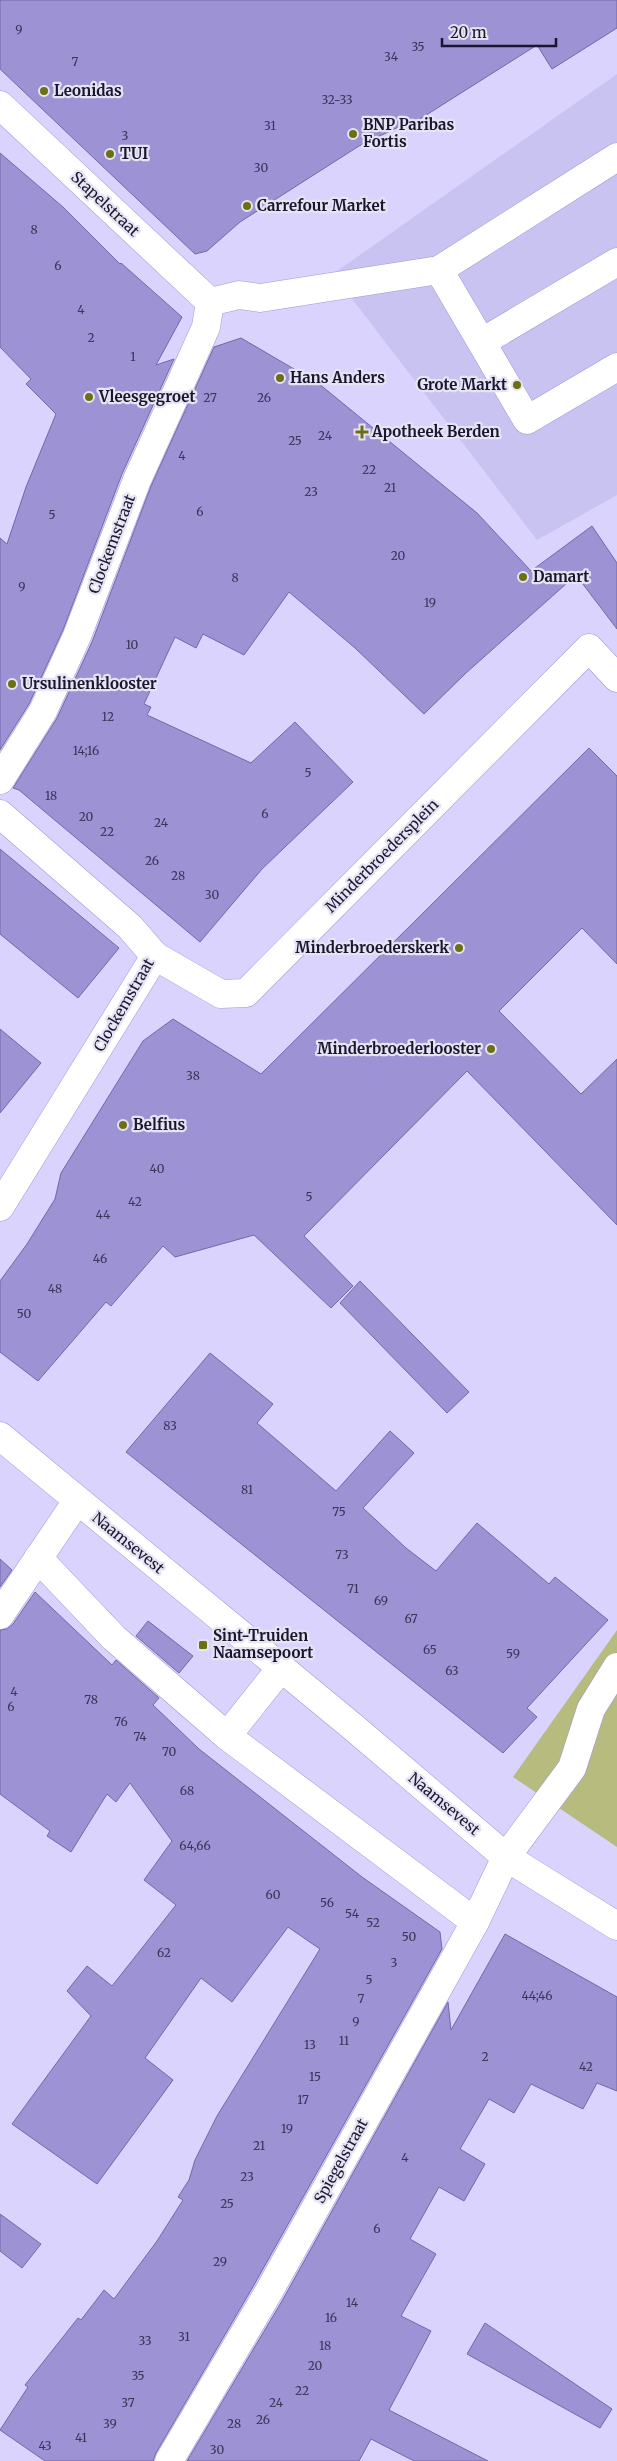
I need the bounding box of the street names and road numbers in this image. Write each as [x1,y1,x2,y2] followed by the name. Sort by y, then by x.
[67,167,144,240] street label: Stapelstraat
[84,491,139,596] street label: Clockemstraat
[321,795,442,916] street label: Minderbroedersplein
[89,955,158,1055] street label: Clockemstraat
[88,1508,168,1578] street label: Naamsevest
[405,1768,484,1839] street label: Naamsevest
[310,2115,372,2206] street label: Spiegelstraat

